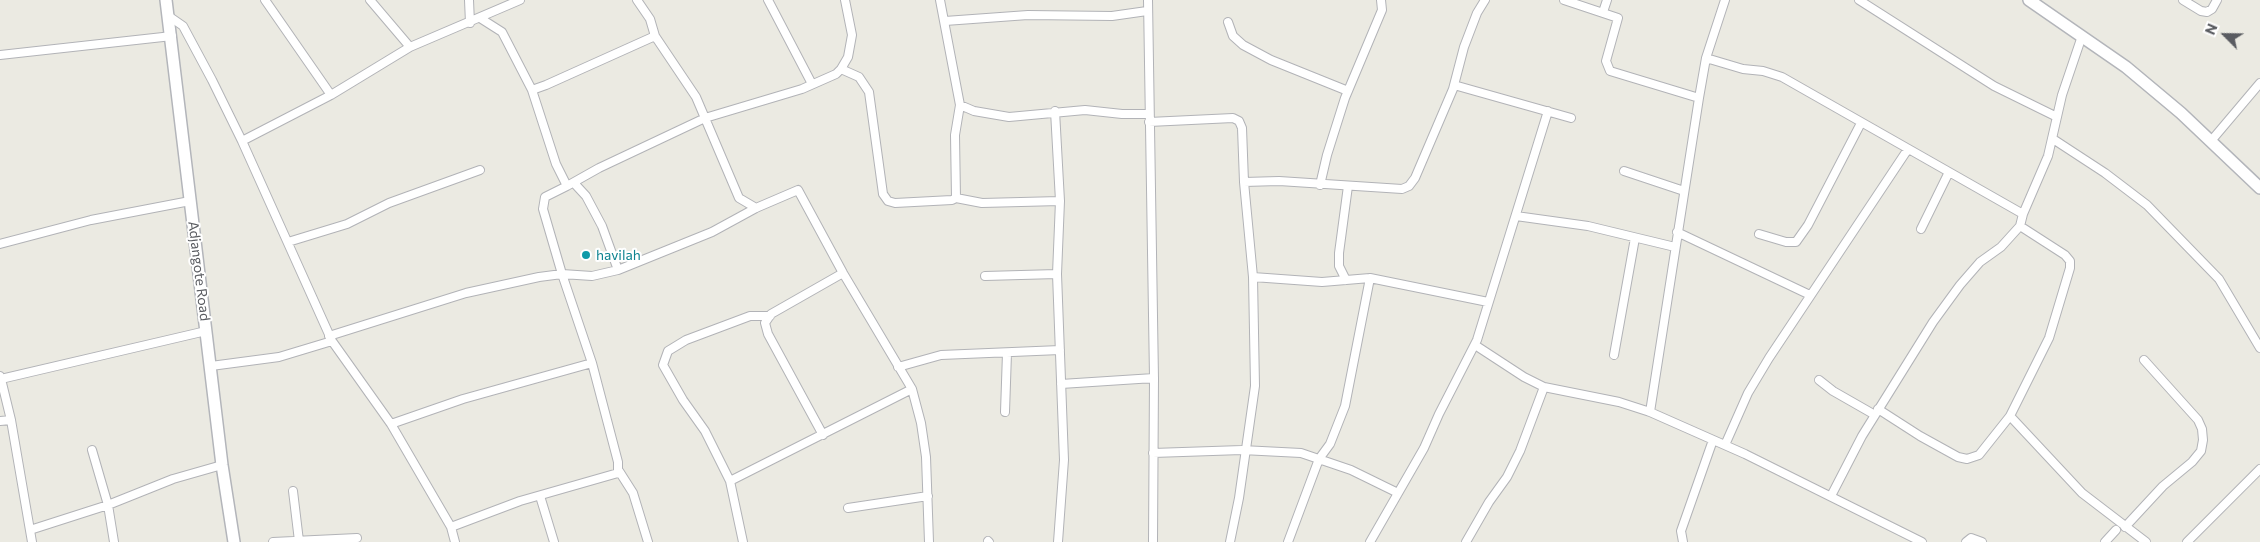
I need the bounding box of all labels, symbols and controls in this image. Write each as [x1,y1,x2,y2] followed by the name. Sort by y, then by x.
[2200,10,2250,60] north arrow
[2201,21,2221,37] text: N
[185,220,213,322] street label: Adjangote Road
[596,247,641,263] place label: havilah
[580,249,592,261] marker: havilah

